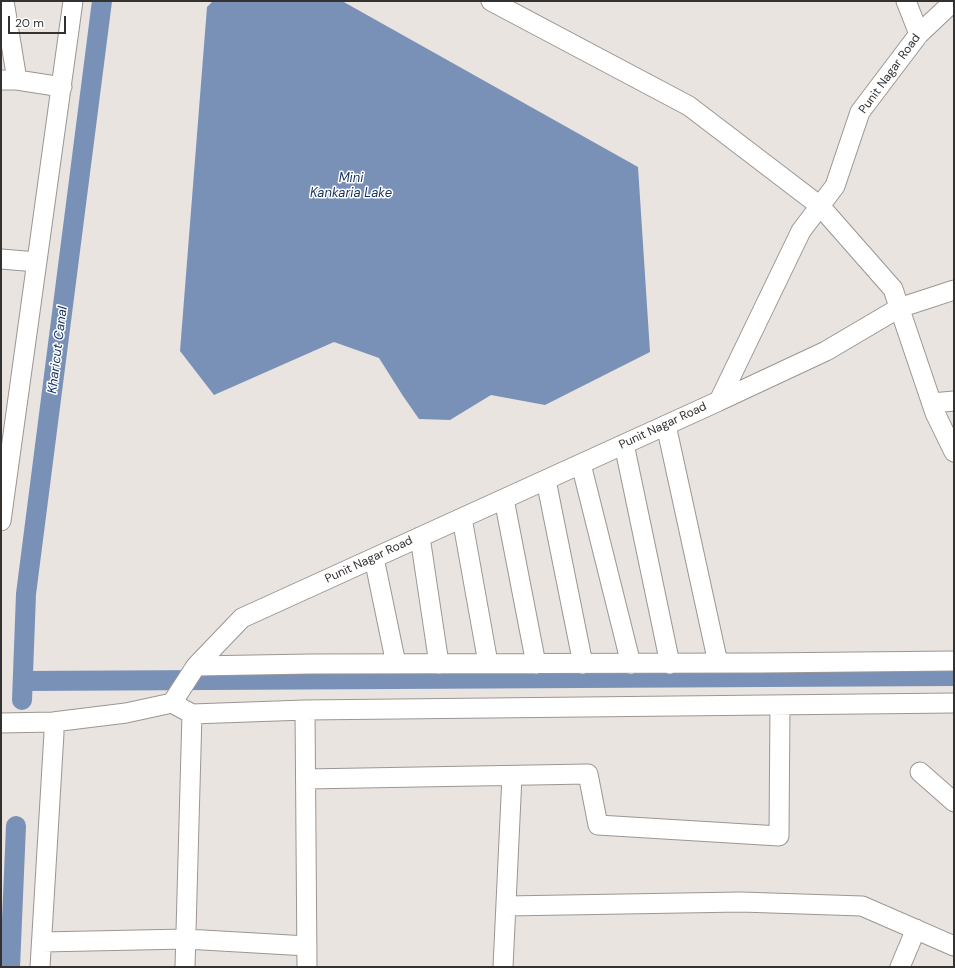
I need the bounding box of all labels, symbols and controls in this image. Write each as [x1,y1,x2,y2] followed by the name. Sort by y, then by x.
[10,8,68,34] scale bar
[15,15,44,31] text: 20 m
[856,31,924,117] street label: Punit Nagar Road
[310,171,392,202] water label: Mini Kankaria Lake
[45,305,71,395] water label: Kharicut Canal
[617,399,709,453] street label: Punit Nagar Road
[323,533,415,587] street label: Punit Nagar Road

